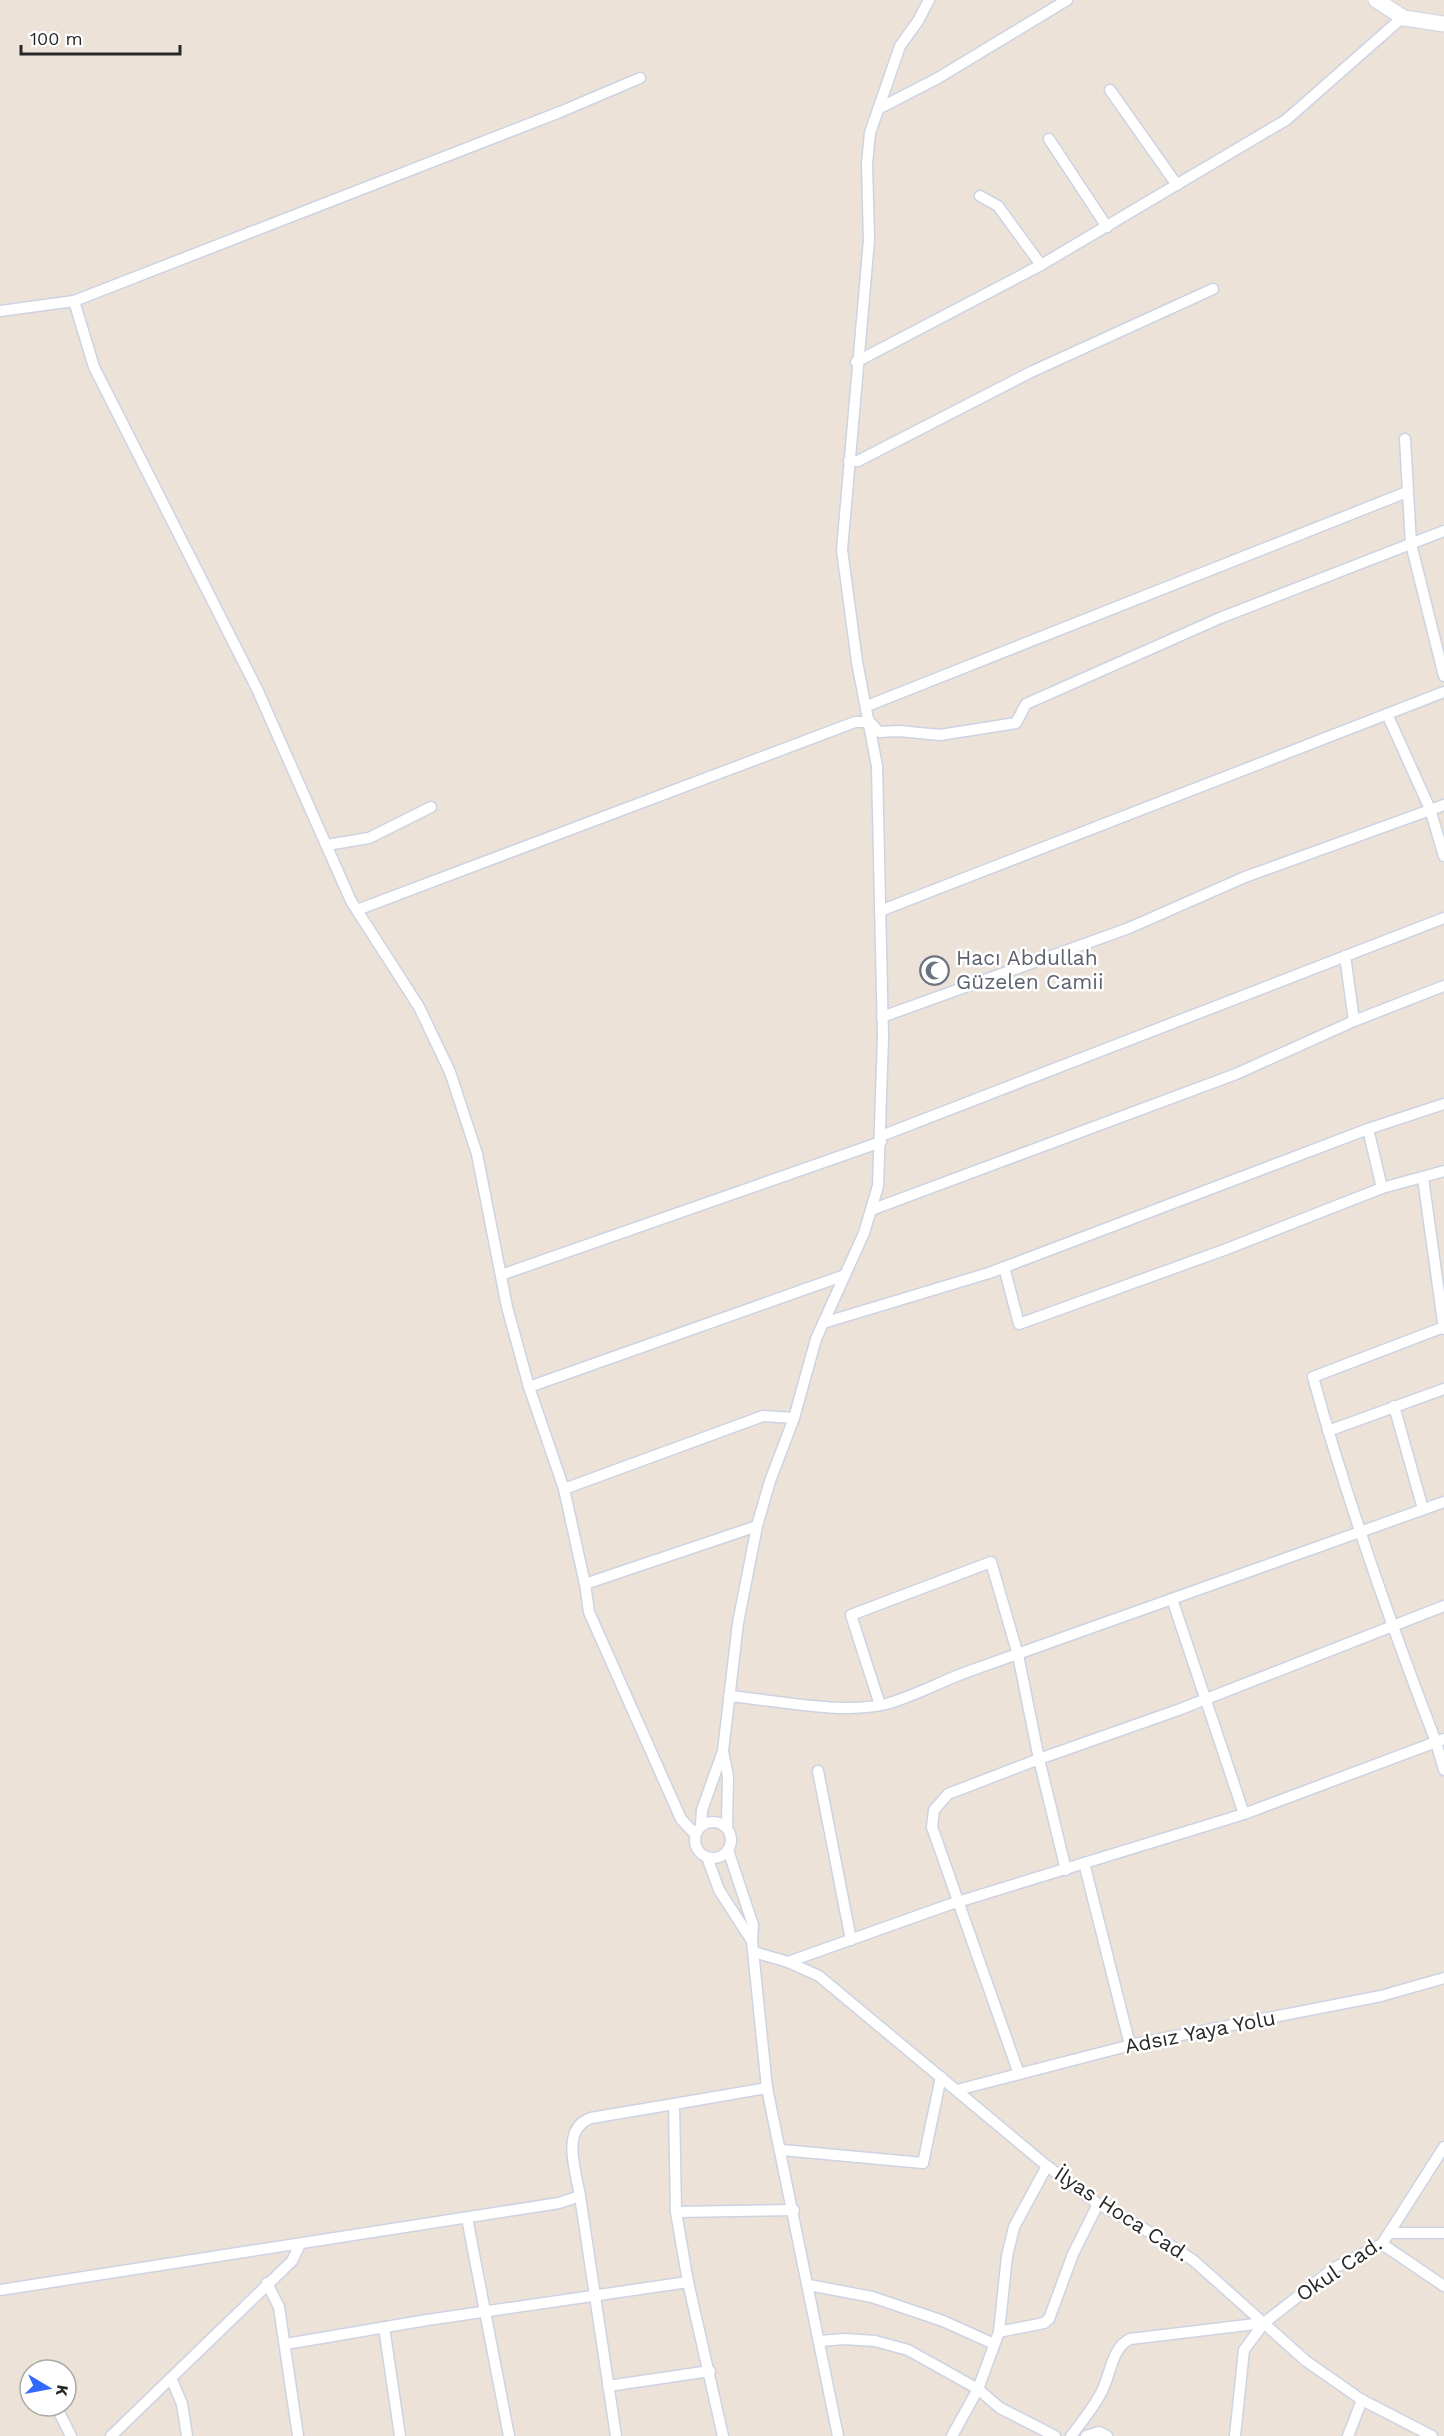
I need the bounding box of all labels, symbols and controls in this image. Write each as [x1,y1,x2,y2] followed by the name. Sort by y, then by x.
[21,18,180,56] scale bar
[30,28,83,49] text: 100 m
[956,945,1104,994] place label: Hacı Abdullah Güzelen Camii
[919,954,951,986] mosque icon: Hacı Abdullah Güzelen Camii
[1122,2005,1277,2058] street label: Adsız Yaya Yolu
[1050,2161,1194,2267] street label: İlyas Hoca Cad.
[1291,2231,1386,2306] street label: Okul Cad.
[18,2358,78,2418] north arrow
[52,2383,73,2398] text: K

